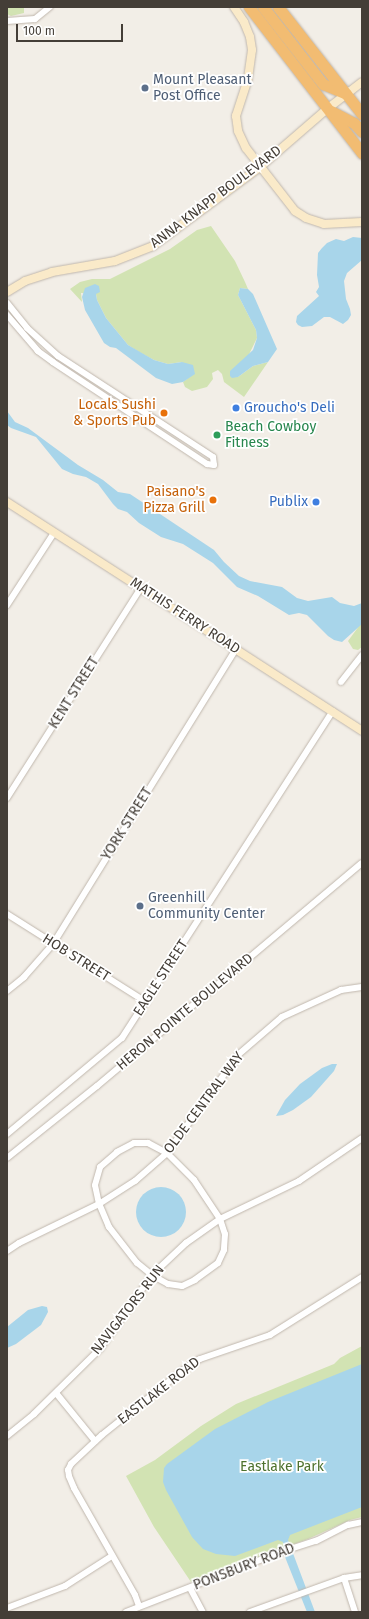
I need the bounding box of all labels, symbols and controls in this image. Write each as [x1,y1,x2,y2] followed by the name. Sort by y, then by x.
[18,16,125,42] scale bar
[23,24,55,38] text: 100 m
[153,72,251,104] place label: Mount Pleasant Post Office
[140,83,150,93] marker: Mount Pleasant Post Office
[147,142,285,252] street label: ANNA KNAPP BOULEVARD
[73,397,156,430] place label: Locals Sushi & Sports Pub
[244,400,335,416] place label: Groucho's Deli
[231,403,241,413] marker: Groucho's Deli
[159,408,169,418] marker: Locals Sushi & Sports Pub
[225,419,316,452] place label: Beach Cowboy Fitness
[212,430,222,440] marker: Beach Cowboy Fitness
[143,484,205,516] place label: Paisano's Pizza Grill
[269,494,308,510] place label: Publix
[208,495,218,505] marker: Paisano's Pizza Grill
[311,497,321,507] marker: Publix
[127,574,243,658] street label: MATHIS FERRY ROAD
[45,654,103,732] street label: KENT STREET
[98,785,156,863] street label: YORK STREET
[148,890,265,922] place label: Greenhill Community Center
[135,901,145,911] marker: Greenhill Community Center
[39,931,113,985] street label: HOB STREET
[130,937,192,1019] street label: EAGLE STREET
[113,950,257,1074] street label: HERON POINTE BOULEVARD
[160,1049,248,1157] street label: OLDE CENTRAL WAY
[88,1262,168,1358] street label: NAVIGATORS RUN
[115,1354,203,1428] street label: EASTLAKE ROAD
[240,1459,324,1475] park label: Eastlake Park
[191,1540,297,1594] street label: PONSBURY ROAD

